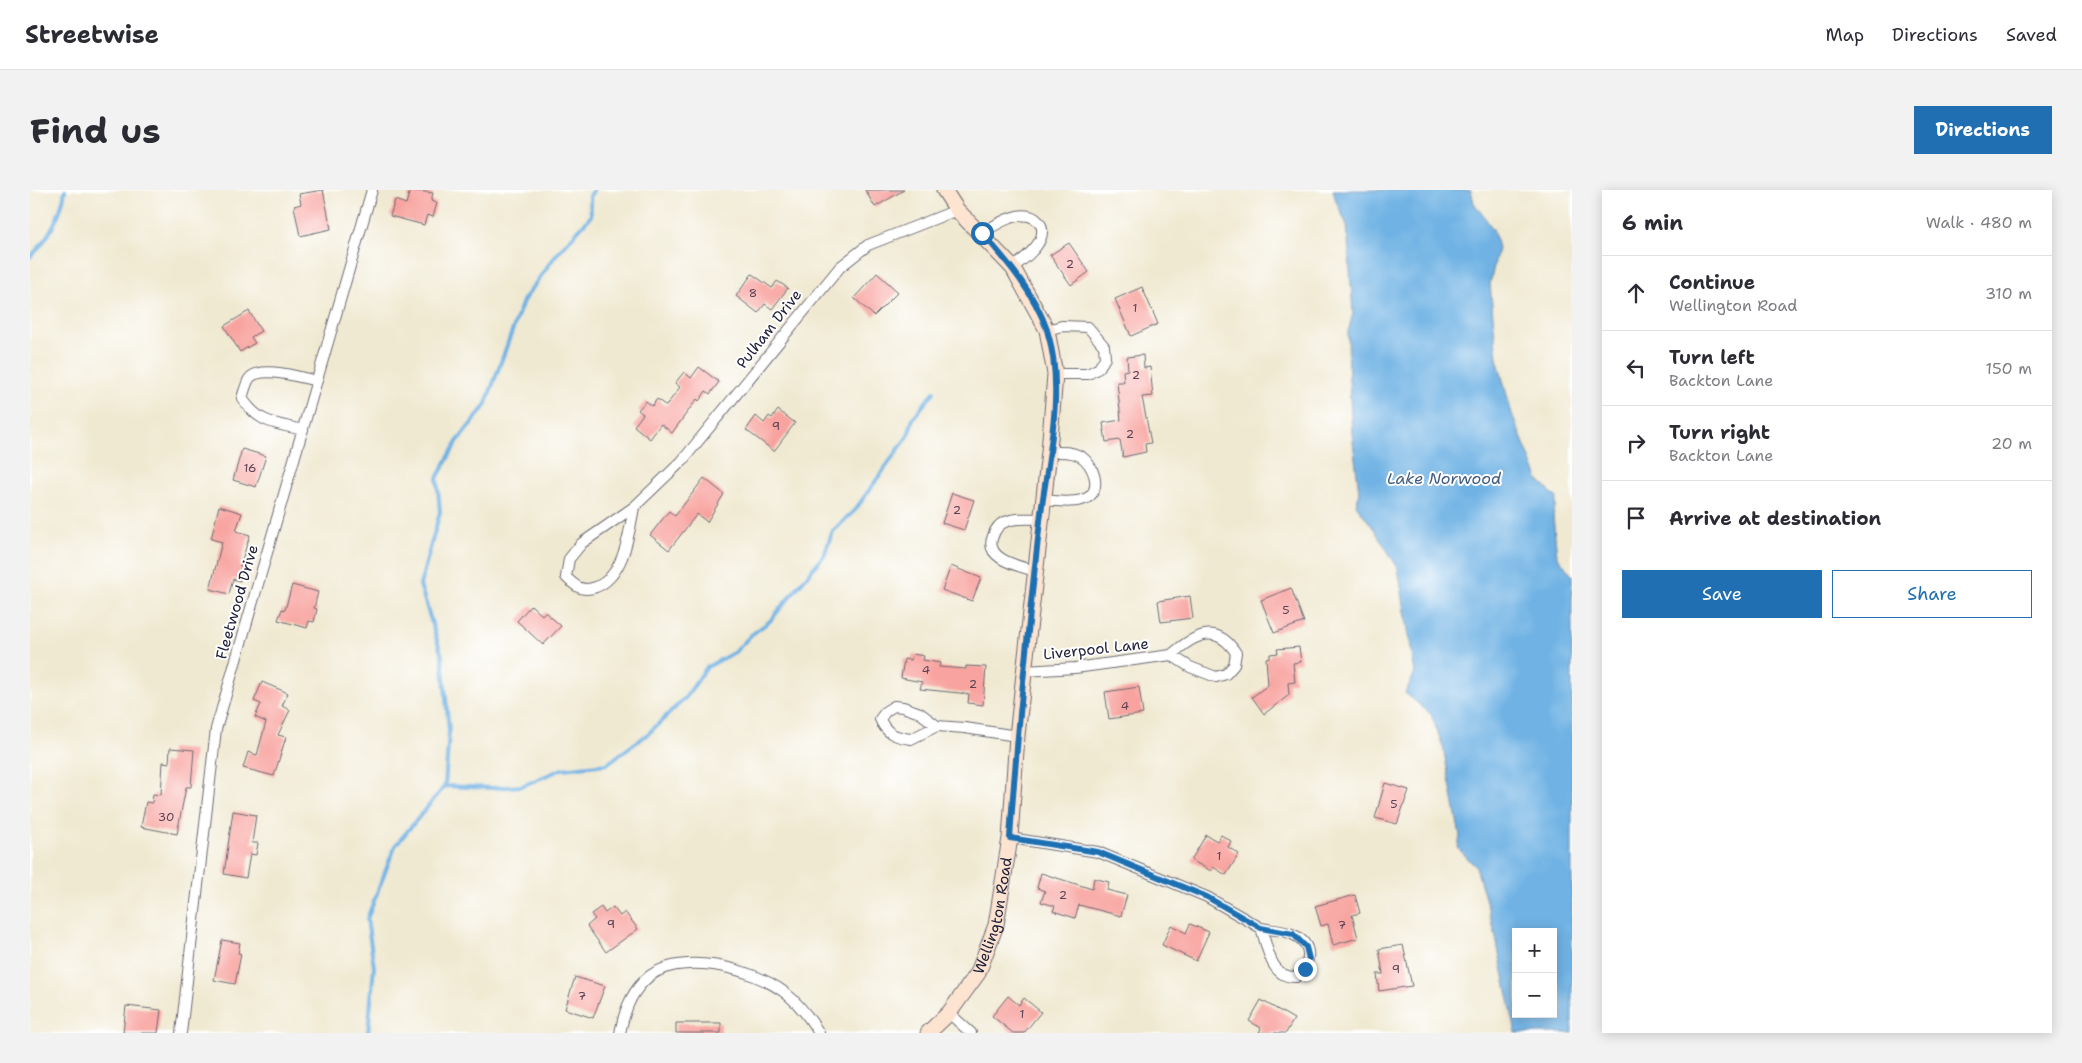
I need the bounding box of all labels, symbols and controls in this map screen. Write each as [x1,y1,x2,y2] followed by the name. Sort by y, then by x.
[25,19,159,51] text: Streetwise
[1826,23,1864,47] text: Map
[1892,23,1978,47] text: Directions
[2006,23,2057,47] text: Saved
[1914,106,2052,154] button: Directions
[30,107,161,154] text: Find us
[1622,209,1683,237] text: 6 min
[1926,212,2032,233] text: Walk · 480 m
[971,222,994,245] route start
[1066,256,1074,272] house number: 2
[1669,270,1755,295] text: Continue
[1622,279,1650,307] icon: ahead
[1985,283,2032,304] text: 310 m
[732,285,806,373] street label: Pulham Drive
[749,285,757,301] house number: 8
[1669,295,1797,316] text: Wellington Road
[1132,300,1138,316] house number: 1
[1669,345,1755,370] text: Turn left
[1622,354,1650,382] icon: left
[1985,358,2032,379] text: 150 m
[1132,367,1140,383] house number: 2
[1669,370,1773,391] text: Backton Lane
[772,418,780,434] house number: 9
[1669,420,1770,445] text: Turn right
[1126,426,1134,442] house number: 2
[1622,429,1650,457] icon: right
[1991,433,2032,454] text: 20 m
[1669,445,1773,466] text: Backton Lane
[243,460,257,476] house number: 16
[1387,468,1502,489] water label: Lake Norwood
[953,502,961,518] house number: 2
[1622,504,1650,532] icon: arrive
[1669,506,1881,531] text: Arrive at destination
[211,542,263,662] street label: Fleetwood Drive
[1622,570,1822,618] button: Save
[1832,570,2032,618] button: Share
[1282,602,1290,618] house number: 5
[1042,634,1150,664] street label: Liverpool Lane
[922,662,930,678] house number: 4
[969,676,977,692] house number: 2
[1121,698,1129,714] house number: 4
[1390,796,1398,812] house number: 5
[158,809,174,825] house number: 30
[1216,848,1222,864] house number: 1
[968,855,1017,977] street label: Wellington Road
[1059,887,1067,903] house number: 2
[607,916,615,932] house number: 9
[1338,917,1346,933] house number: 7
[1512,928,1557,1018] map controls
[1512,928,1557,973] button: +
[1294,958,1317,981] route end
[1392,961,1400,977] house number: 9
[1512,973,1557,1018] button: −
[578,988,586,1004] house number: 7
[1019,1006,1025,1022] house number: 1

